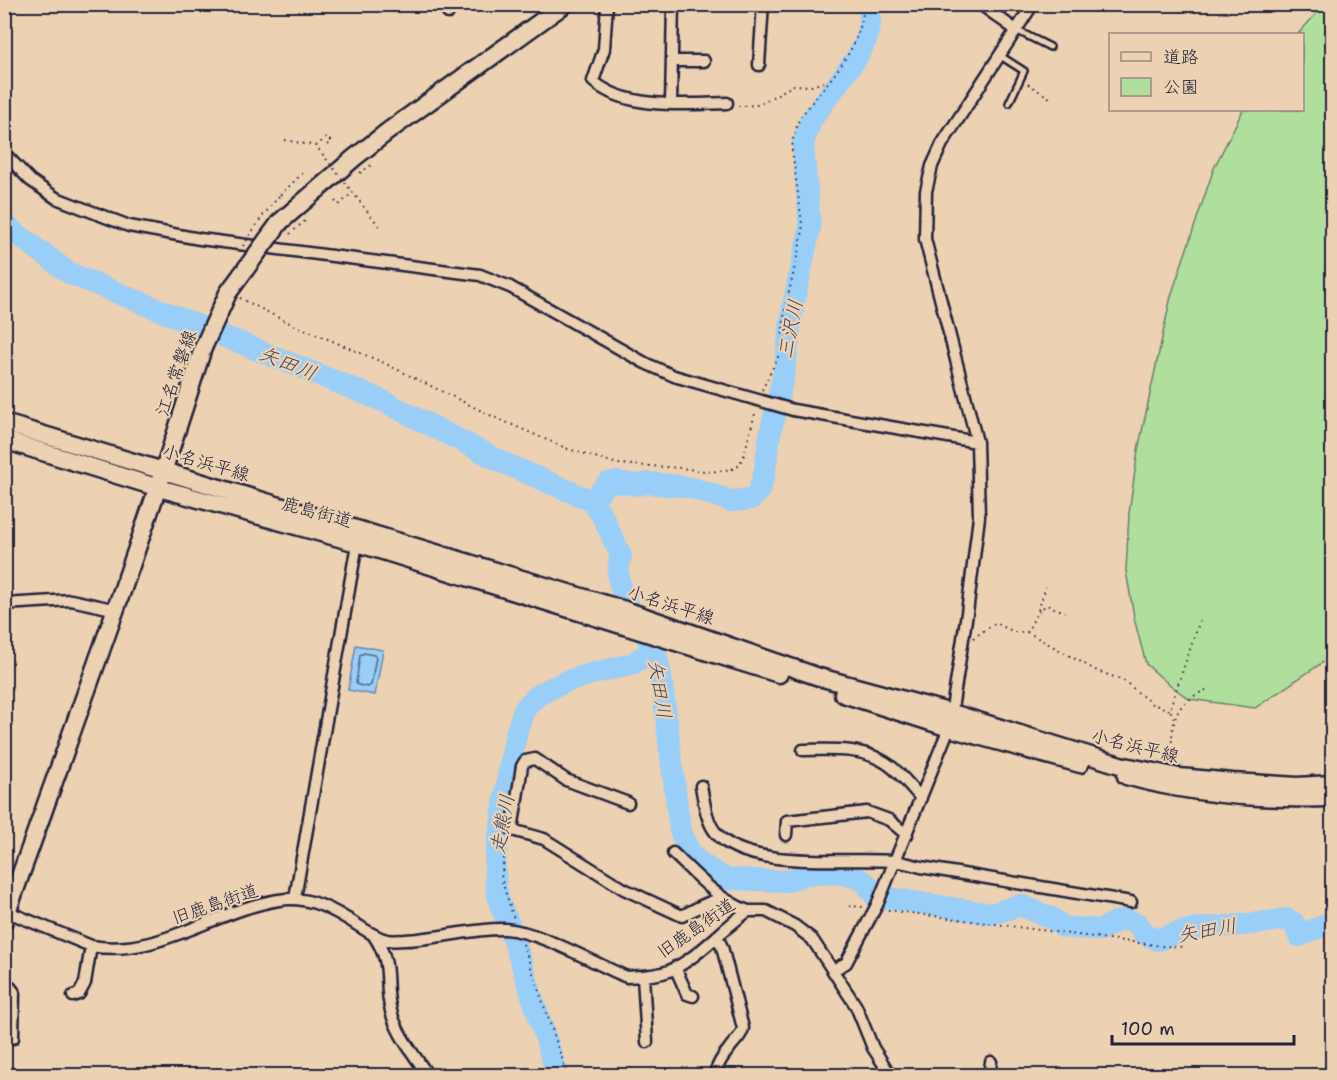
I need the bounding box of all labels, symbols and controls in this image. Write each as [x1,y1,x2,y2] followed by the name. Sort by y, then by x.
[1109,33,1304,111] legend
[1163,45,1199,69] text: 道路
[1163,75,1199,99] text: 公園
[772,297,808,361] water label: 三沢川
[150,327,202,419] street label: 江名常磐線
[255,340,321,386] water label: 矢田川
[159,439,253,487] street label: 小名浜平線
[279,491,355,533] street label: 鹿島街道
[624,580,718,630] street label: 小名浜平線
[642,657,678,721] water label: 矢田川
[1088,723,1182,769] street label: 小名浜平線
[484,792,520,856] water label: 走熊川
[169,878,261,930] street label: 旧鹿島街道
[652,892,740,964] street label: 旧鹿島街道
[1175,912,1239,948] water label: 矢田川
[1112,1008,1294,1046] scale bar
[1121,1017,1175,1041] text: 100 m

